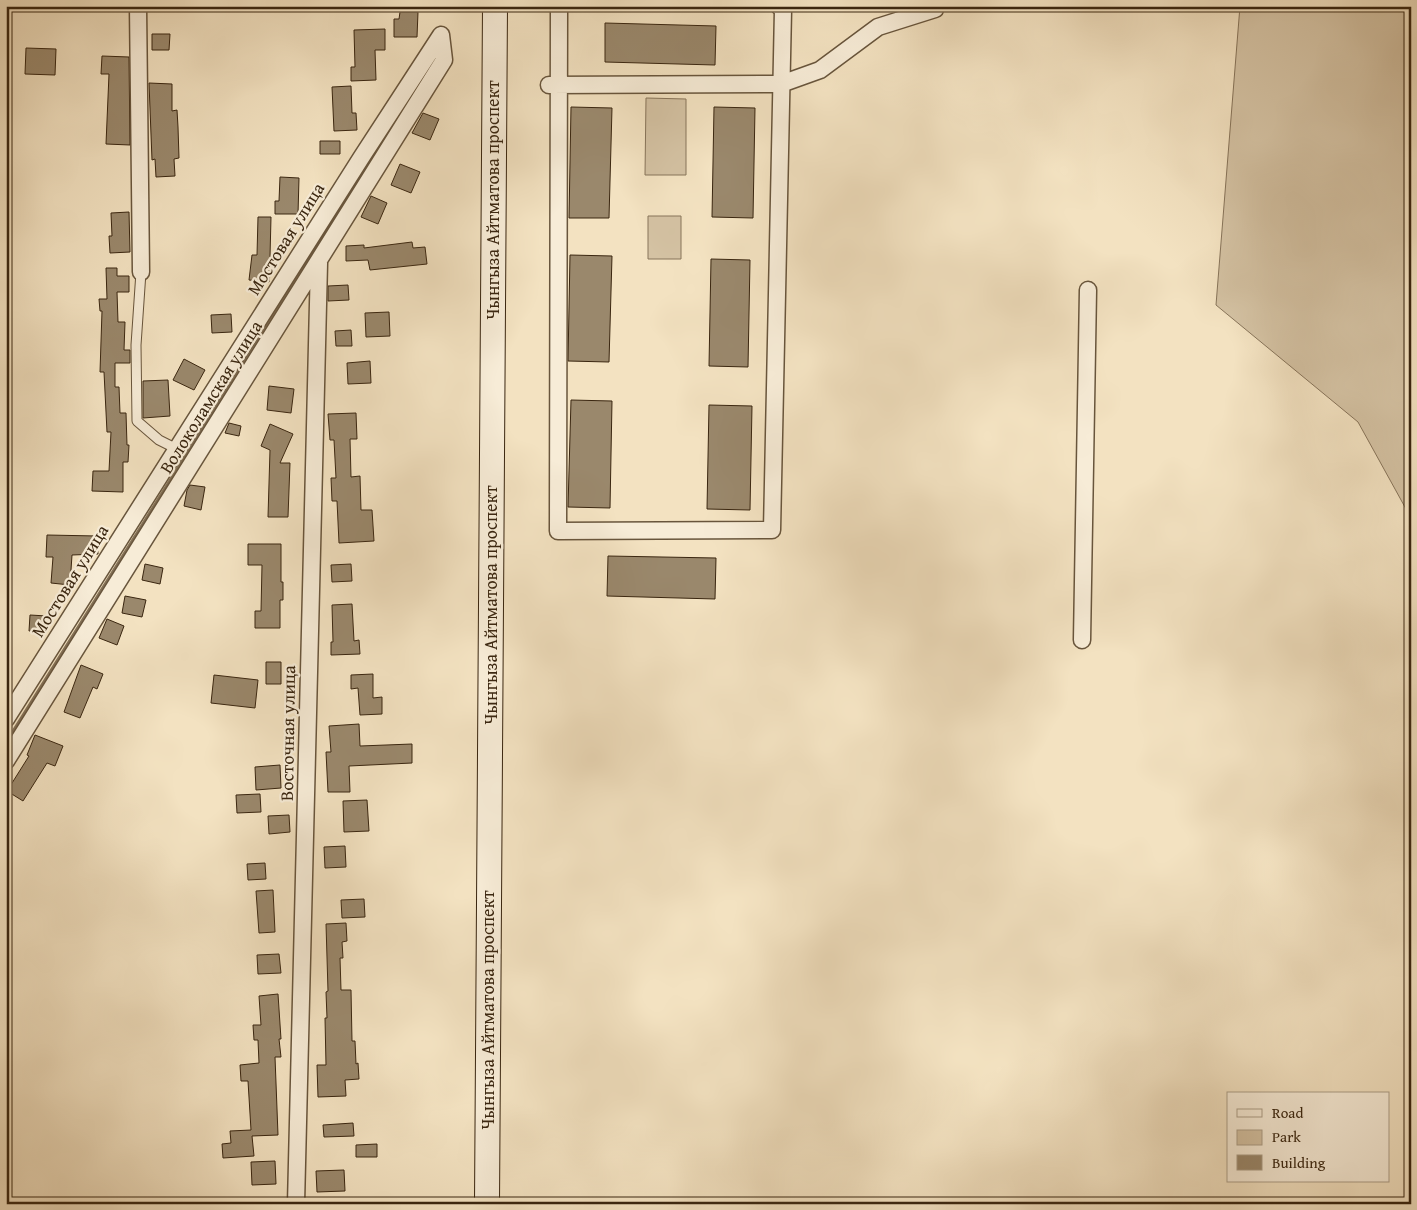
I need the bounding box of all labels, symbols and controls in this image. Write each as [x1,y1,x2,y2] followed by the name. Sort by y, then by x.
[479,80,506,320] street label: Чынгыза Айтматова проспект
[240,177,331,300] street label: Мостовая улица
[152,315,269,479] street label: Волоколамская улица
[477,485,504,725] street label: Чынгыза Айтматова проспект
[24,519,115,642] street label: Мостовая улица
[273,665,302,801] street label: Восточная улица
[474,890,501,1130] street label: Чынгыза Айтматова проспект
[1227,1092,1390,1182] legend
[1272,1102,1303,1123] text: Road
[1272,1126,1301,1147] text: Park
[1272,1152,1326,1173] text: Building

